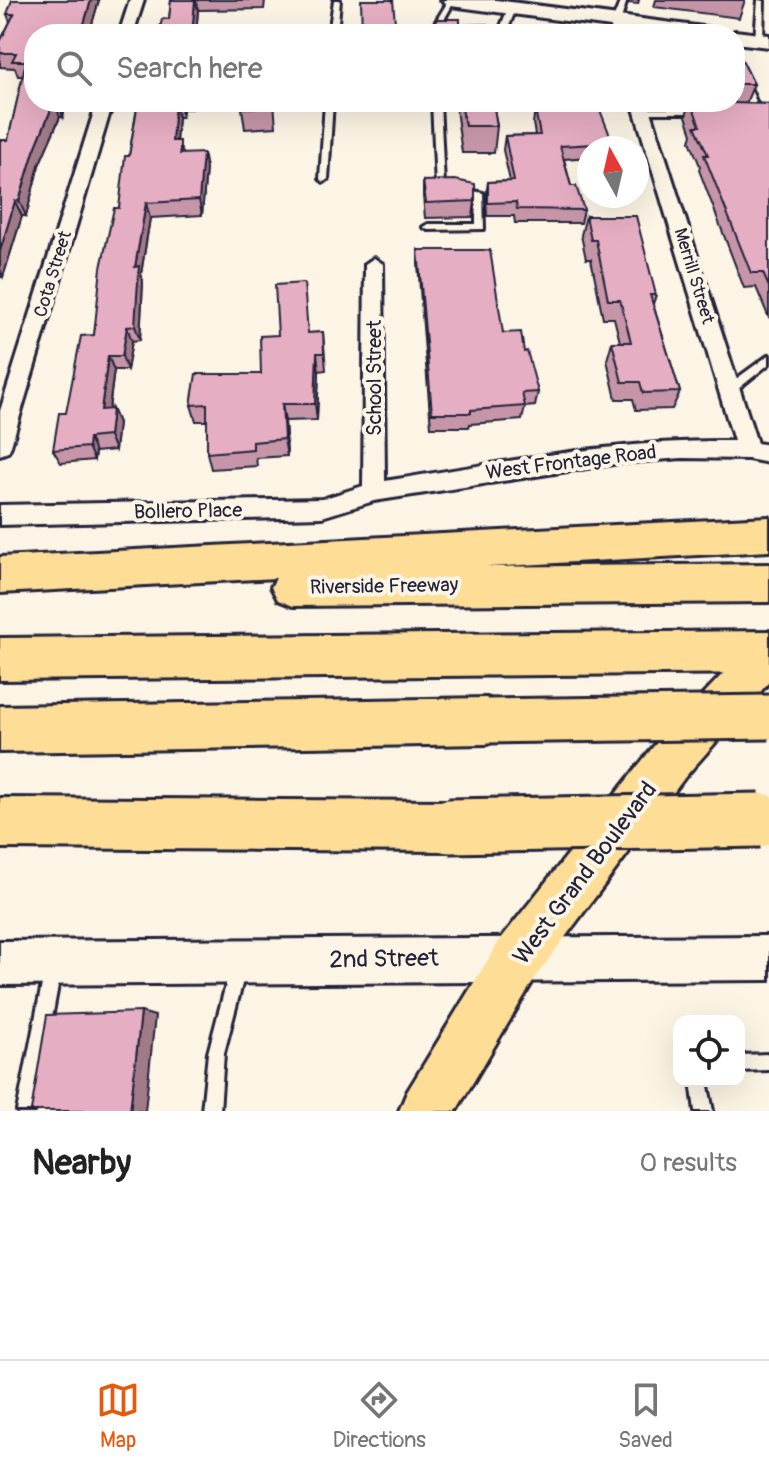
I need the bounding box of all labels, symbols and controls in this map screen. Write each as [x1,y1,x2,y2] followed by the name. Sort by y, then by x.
[24,24,745,112] search box
[52,46,96,90] icon: search
[116,50,263,87] text: Search here
[577,136,649,208] north arrow
[669,225,720,327] street label: Merrill Street
[29,227,77,320] street label: Cota Street
[362,319,387,436] street label: School Street
[484,439,658,485] street label: West Frontage Road
[134,498,243,524] street label: Bollero Place
[310,572,459,600] street label: Riverside Freeway
[507,776,663,970] street label: West Grand Boulevard
[329,944,439,974] street label: 2nd Street
[673,1015,745,1087] map controls
[673,1015,745,1087] button: locate
[32,1142,131,1185] text: Nearby
[640,1147,737,1179] text: 0 results
[96,1378,140,1454] tab: Map
[333,1378,426,1454] tab: Directions
[618,1378,673,1454] tab: Saved

